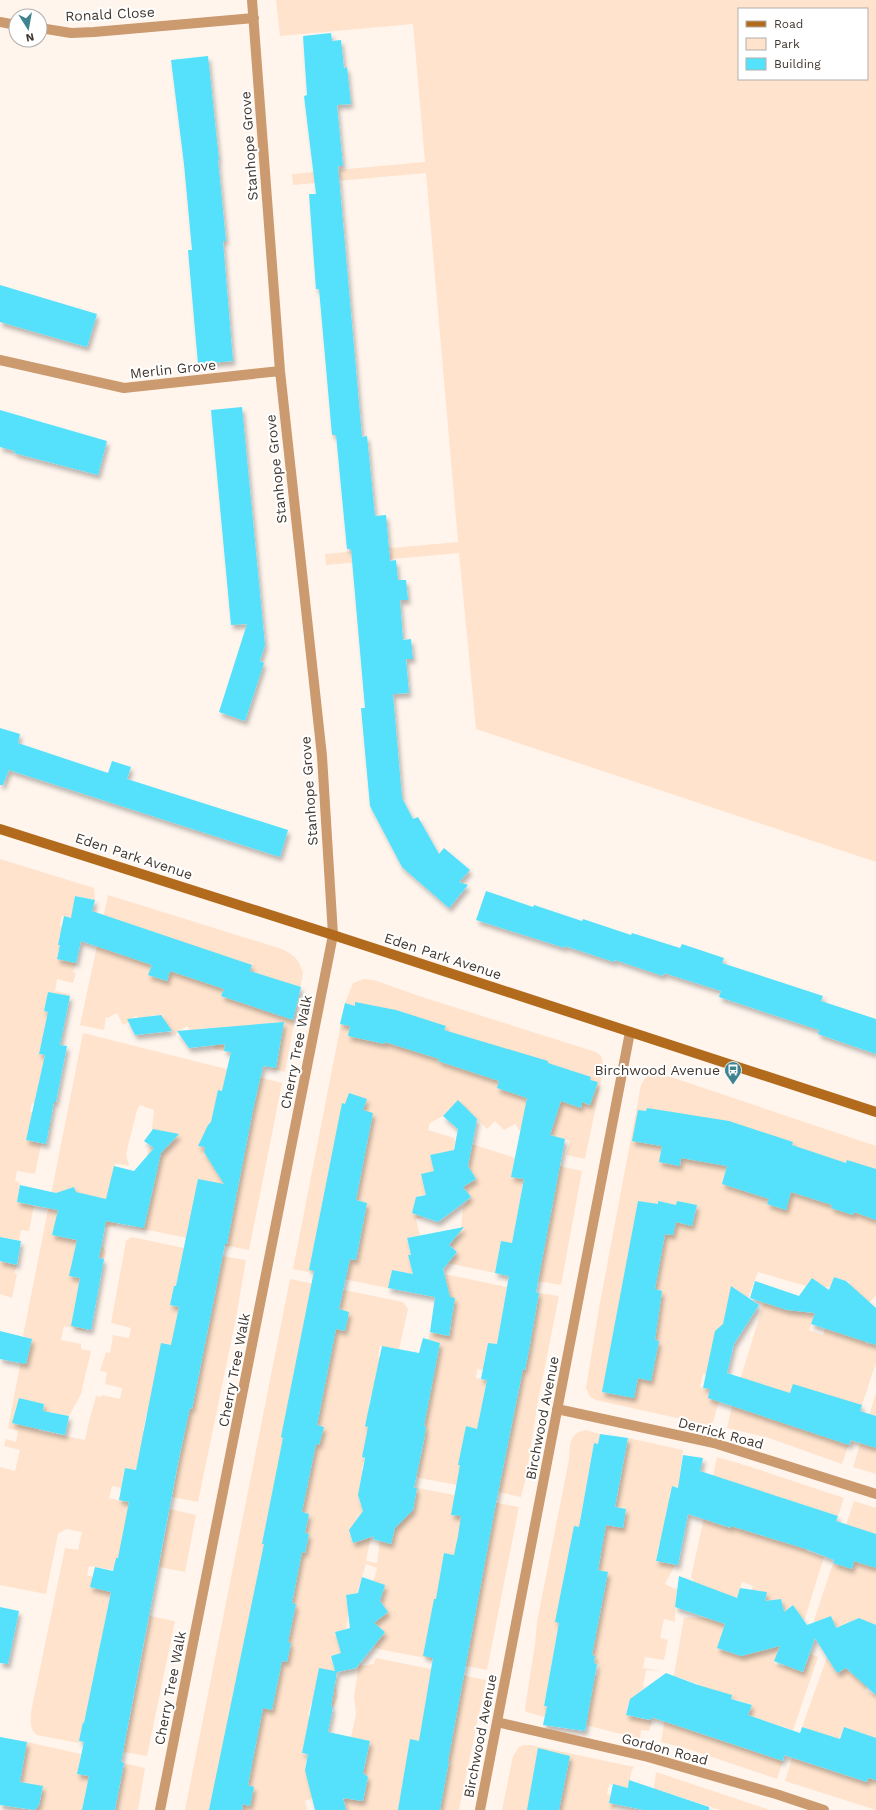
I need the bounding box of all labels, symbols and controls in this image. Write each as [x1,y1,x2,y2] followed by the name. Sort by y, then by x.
[65,4,155,24] street label: Ronald Close
[8,8,48,48] north arrow
[738,8,868,80] legend
[774,17,803,31] text: Road
[25,30,35,44] text: N
[774,37,800,51] text: Park
[774,57,821,71] text: Building
[237,91,261,201] street label: Stanhope Grove
[129,357,217,381] street label: Merlin Grove
[262,414,290,524] street label: Stanhope Grove
[297,736,321,846] street label: Stanhope Grove
[73,829,195,883] street label: Eden Park Avenue
[382,929,504,983] street label: Eden Park Avenue
[277,994,315,1110] street label: Cherry Tree Walk
[723,1060,743,1085] bus stop icon: Birchwood Avenue
[594,1062,720,1078] place label: Birchwood Avenue
[215,1312,253,1428] street label: Cherry Tree Walk
[522,1355,562,1481] street label: Birchwood Avenue
[677,1414,765,1452] street label: Derrick Road
[151,1630,189,1746] street label: Cherry Tree Walk
[460,1673,500,1799] street label: Birchwood Avenue
[620,1730,710,1768] street label: Gordon Road

